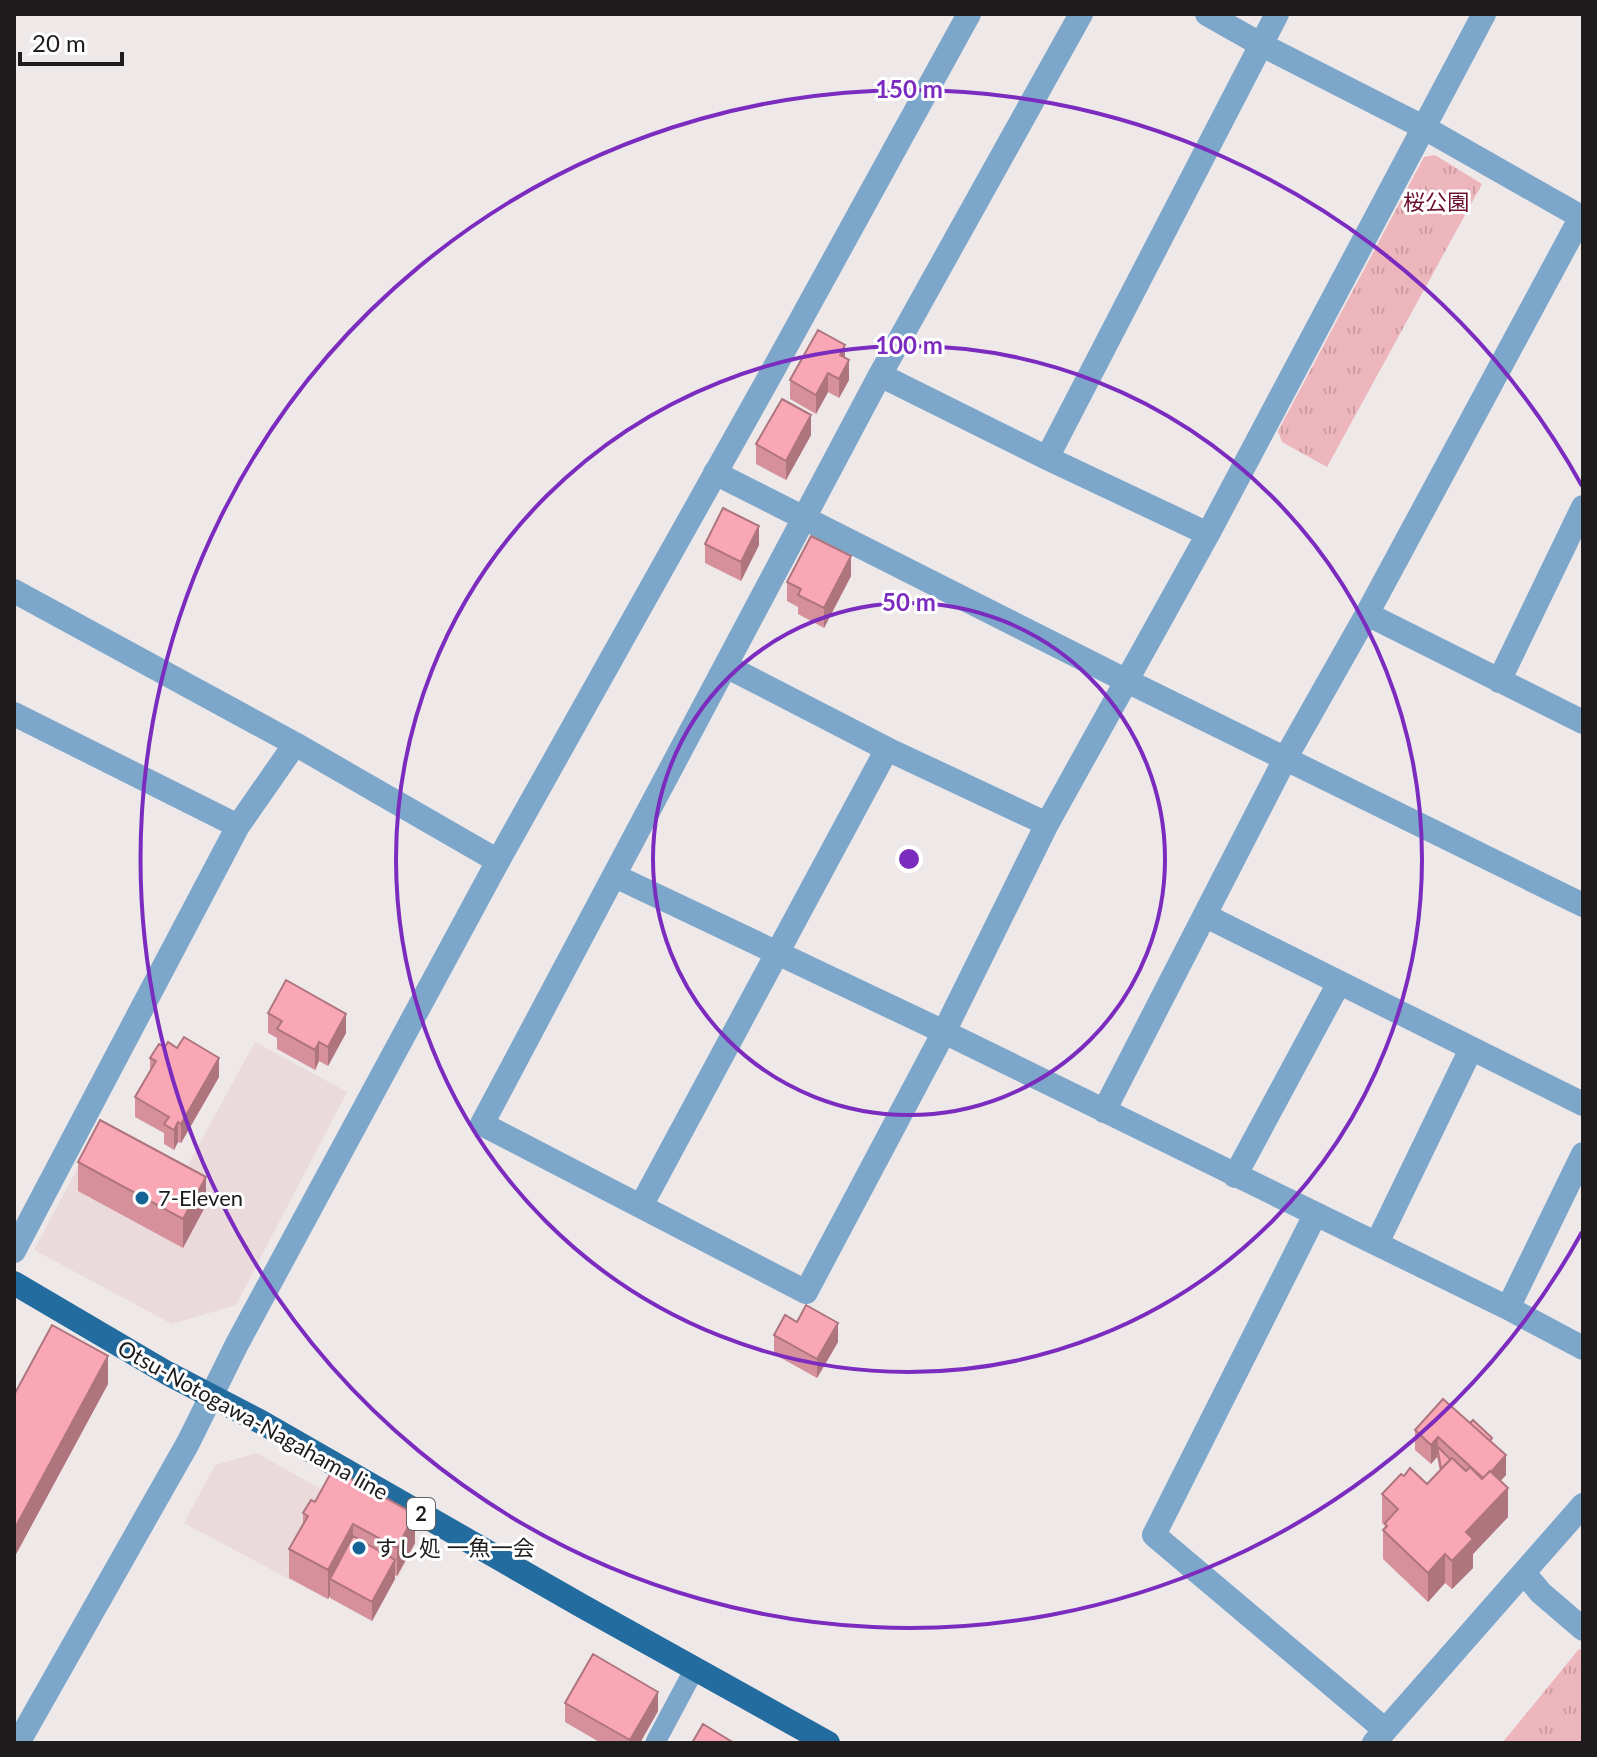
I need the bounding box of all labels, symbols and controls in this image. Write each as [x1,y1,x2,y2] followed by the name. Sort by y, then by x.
[20,16,122,66] scale bar
[32,28,86,57] text: 20 m
[875,74,943,103] text: 150 m
[1403,188,1469,215] park label: 桜公園
[875,330,943,359] text: 100 m
[882,587,936,616] text: 50 m
[895,845,923,873] centre of rings
[158,1184,243,1211] place label: 7-Eleven
[133,1189,151,1207] marker: 7-Eleven
[113,1334,393,1505] street label: Otsu-Notogawa-Nagahama line
[407,1498,435,1530] road number: 2
[375,1534,535,1561] place label: すし処 一魚一会
[350,1539,368,1557] marker: すし処 一魚一会

